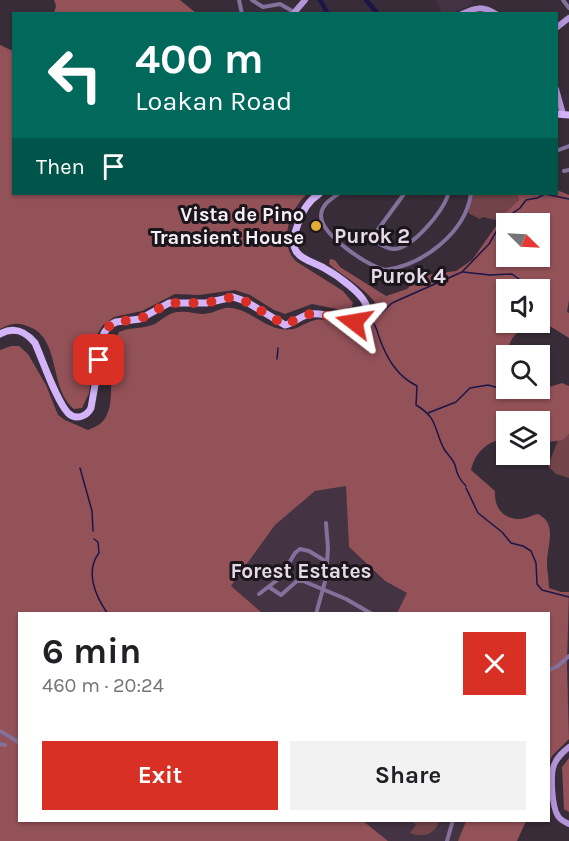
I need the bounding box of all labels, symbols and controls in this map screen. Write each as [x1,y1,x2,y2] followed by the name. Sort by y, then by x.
[135,34,264,84] text: 400 m
[36,36,114,114] icon: left
[135,85,292,117] text: Loakan Road
[97,150,130,183] icon: arrive
[36,154,85,180] text: Then
[151,203,304,249] place label: Vista de Pino Transient House
[496,213,550,267] north arrow
[496,213,550,465] map controls
[309,219,323,233] marker: Vista de Pino Transient House
[334,224,410,248] district label: Purok 2
[370,264,446,288] district label: Purok 4
[496,279,550,333] button: sound
[322,290,386,354] position arrow
[73,334,124,385] pin
[82,343,115,376] icon: arrive
[496,345,550,399] button: search
[496,411,550,465] button: layers
[230,559,372,583] district label: Forest Estates
[42,630,141,672] text: 6 min
[463,632,526,695] button: close
[42,674,164,697] text: 460 m · 20:24
[42,741,278,810] button: Exit
[290,741,526,810] button: Share

